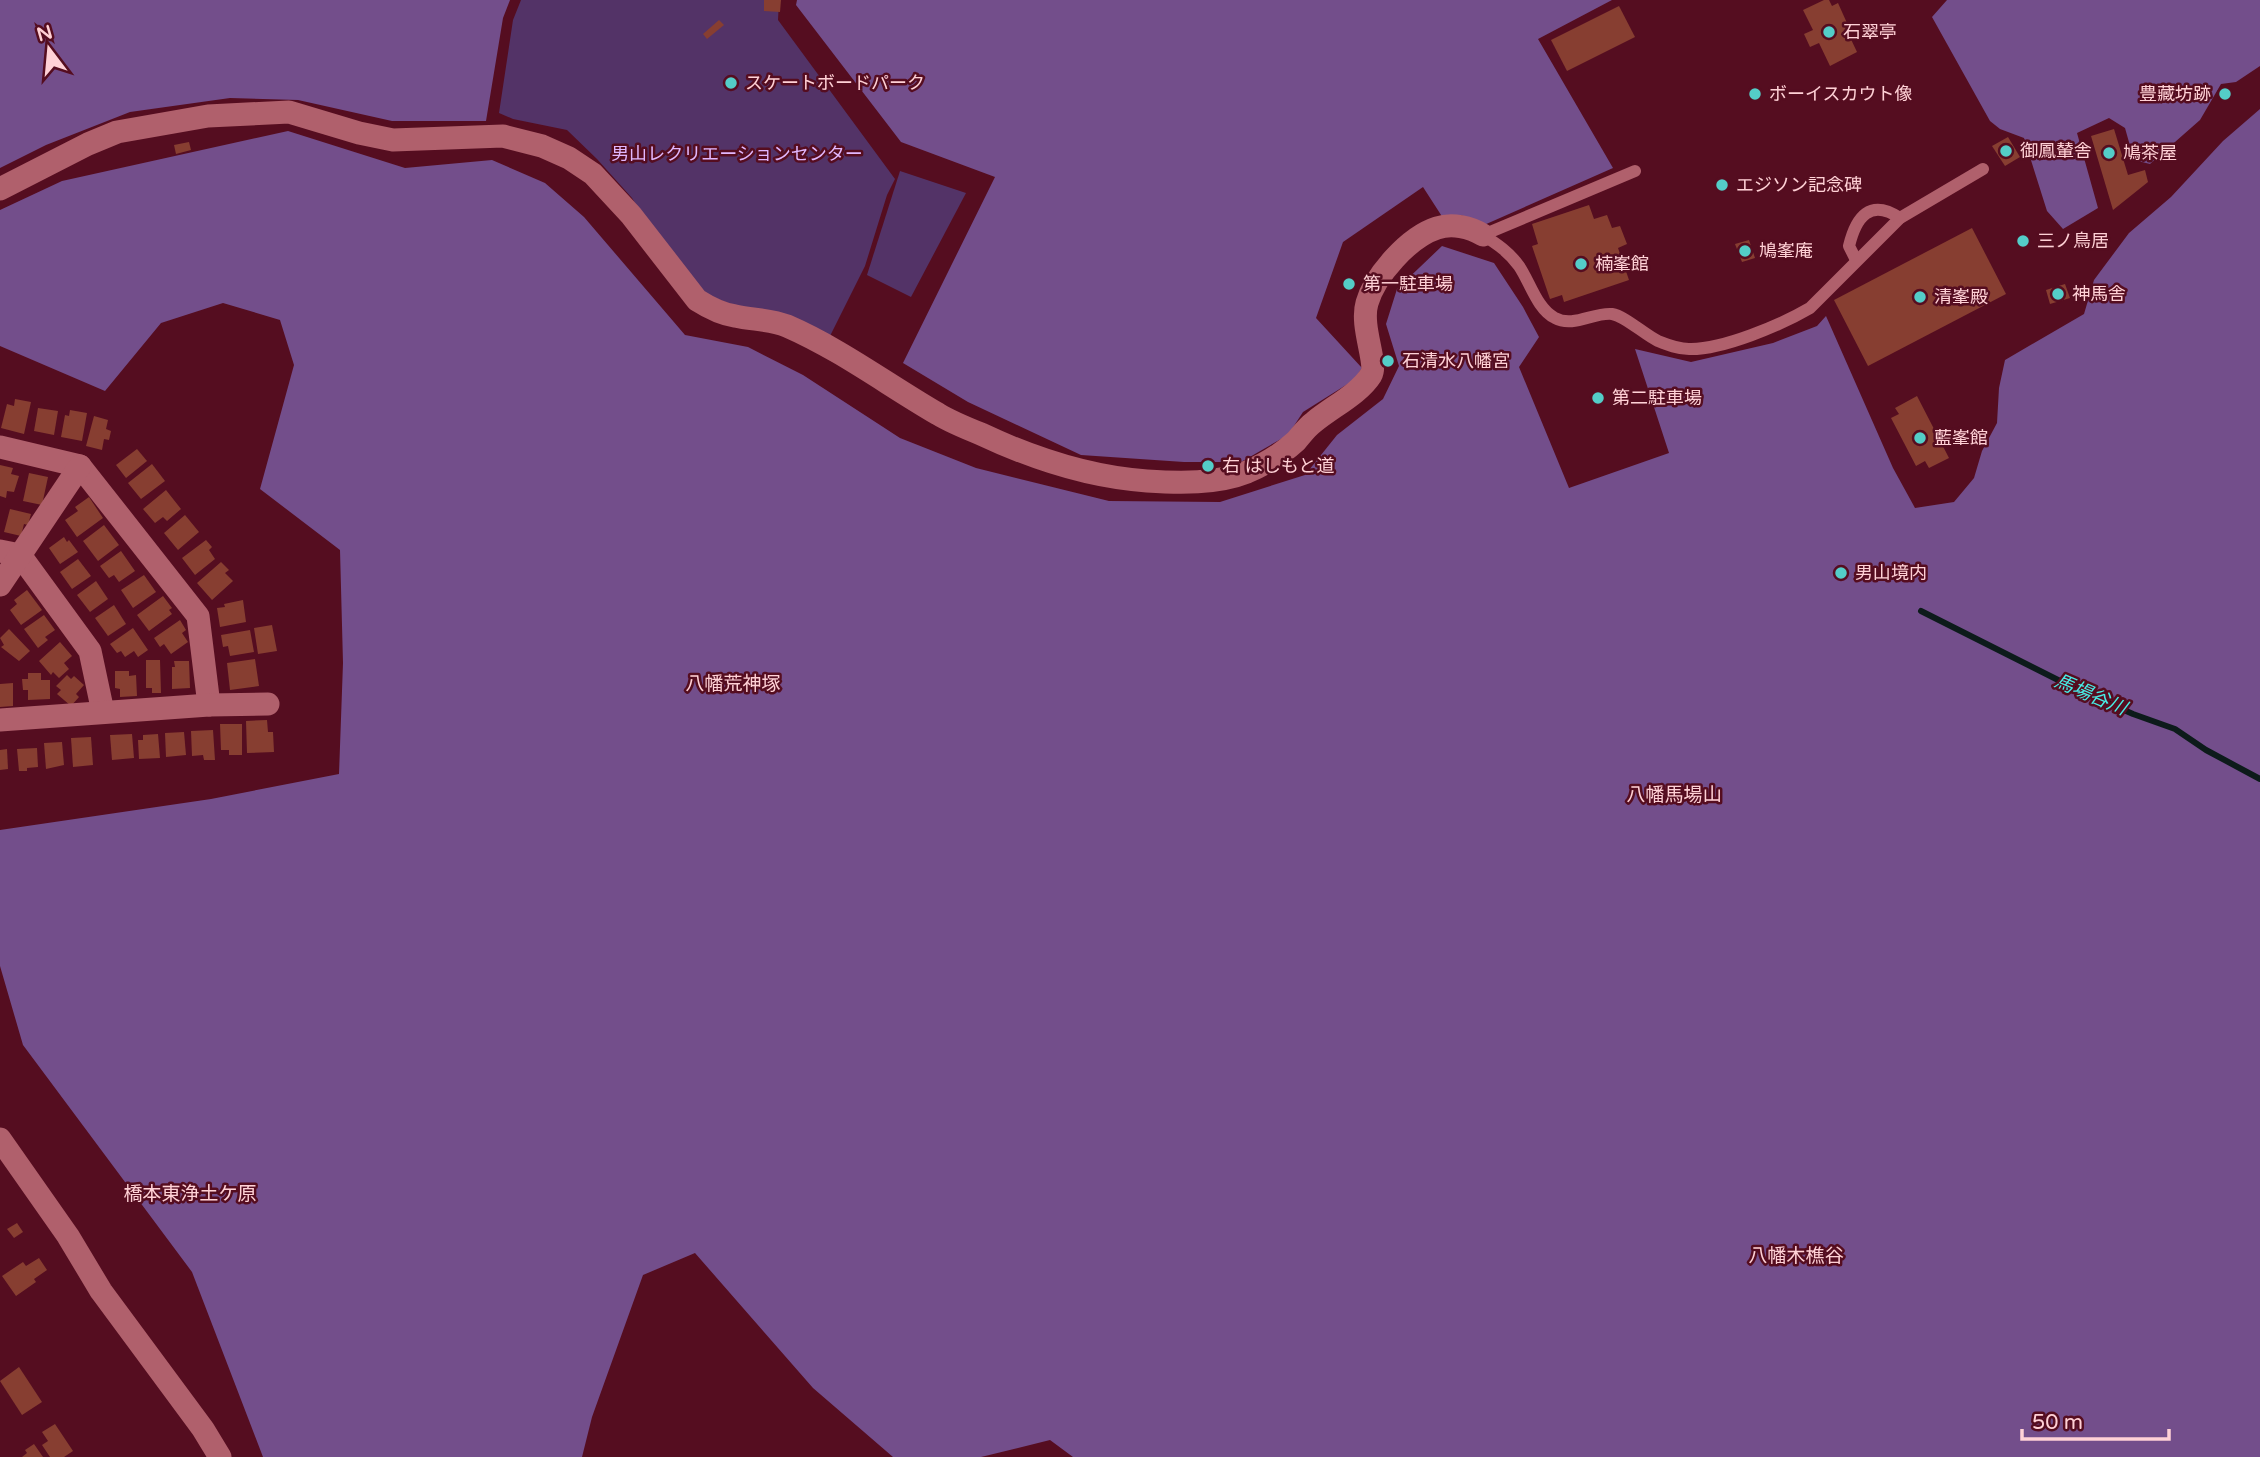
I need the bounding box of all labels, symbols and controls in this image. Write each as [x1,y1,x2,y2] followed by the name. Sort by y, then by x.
[14,14,84,84] north arrow
[34,21,55,46] text: N
[1843,21,1897,43] place label: 石翠亭
[1821,24,1837,40] marker: 石翠亭
[745,72,925,94] place label: スケートボードパーク
[723,75,739,91] marker: スケートボードパーク
[1769,83,1912,105] place label: ボーイスカウト像
[2139,83,2211,105] place label: 豊藏坊跡
[1747,86,1763,102] marker: ボーイスカウト像
[2217,86,2233,102] marker: 豊藏坊跡
[2020,140,2092,162] place label: 御鳳輦舎
[2123,142,2177,164] place label: 鳩茶屋
[611,143,863,165] park label: 男山レクリエーションセンター
[1998,143,2014,159] marker: 御鳳輦舎
[2101,145,2117,161] marker: 鳩茶屋
[1736,174,1862,196] place label: エジソン記念碑
[1714,177,1730,193] marker: エジソン記念碑
[2037,230,2109,252] place label: 三ノ鳥居
[2015,233,2031,249] marker: 三ノ鳥居
[1759,240,1813,262] place label: 鳩峯庵
[1737,243,1753,259] marker: 鳩峯庵
[1595,253,1649,275] place label: 楠峯館
[1573,256,1589,272] marker: 楠峯館
[1363,273,1453,295] place label: 第一駐車場
[1341,276,1357,292] marker: 第一駐車場
[2072,283,2126,305] place label: 神馬舎
[1934,286,1988,308] place label: 清峯殿
[2050,286,2066,302] marker: 神馬舎
[1912,289,1928,305] marker: 清峯殿
[1402,350,1510,372] place label: 石清水八幡宮
[1380,353,1396,369] marker: 石清水八幡宮
[1612,387,1702,409] place label: 第二駐車場
[1590,390,1606,406] marker: 第二駐車場
[1934,427,1988,449] place label: 藍峯館
[1912,430,1928,446] marker: 藍峯館
[1222,455,1334,477] place label: 右 はしもと道
[1200,458,1216,474] marker: 右 はしもと道
[1855,562,1927,584] place label: 男山境内
[1833,565,1849,581] marker: 男山境内
[2051,670,2132,721] water label: 馬場谷川
[685,673,781,695] district label: 八幡荒神塚
[1626,784,1722,806] district label: 八幡馬場山
[123,1183,257,1205] district label: 橋本東浄土ケ原
[1748,1245,1844,1267] district label: 八幡木樵谷
[2022,1398,2169,1442] scale bar
[2032,1410,2083,1435] text: 50 m

